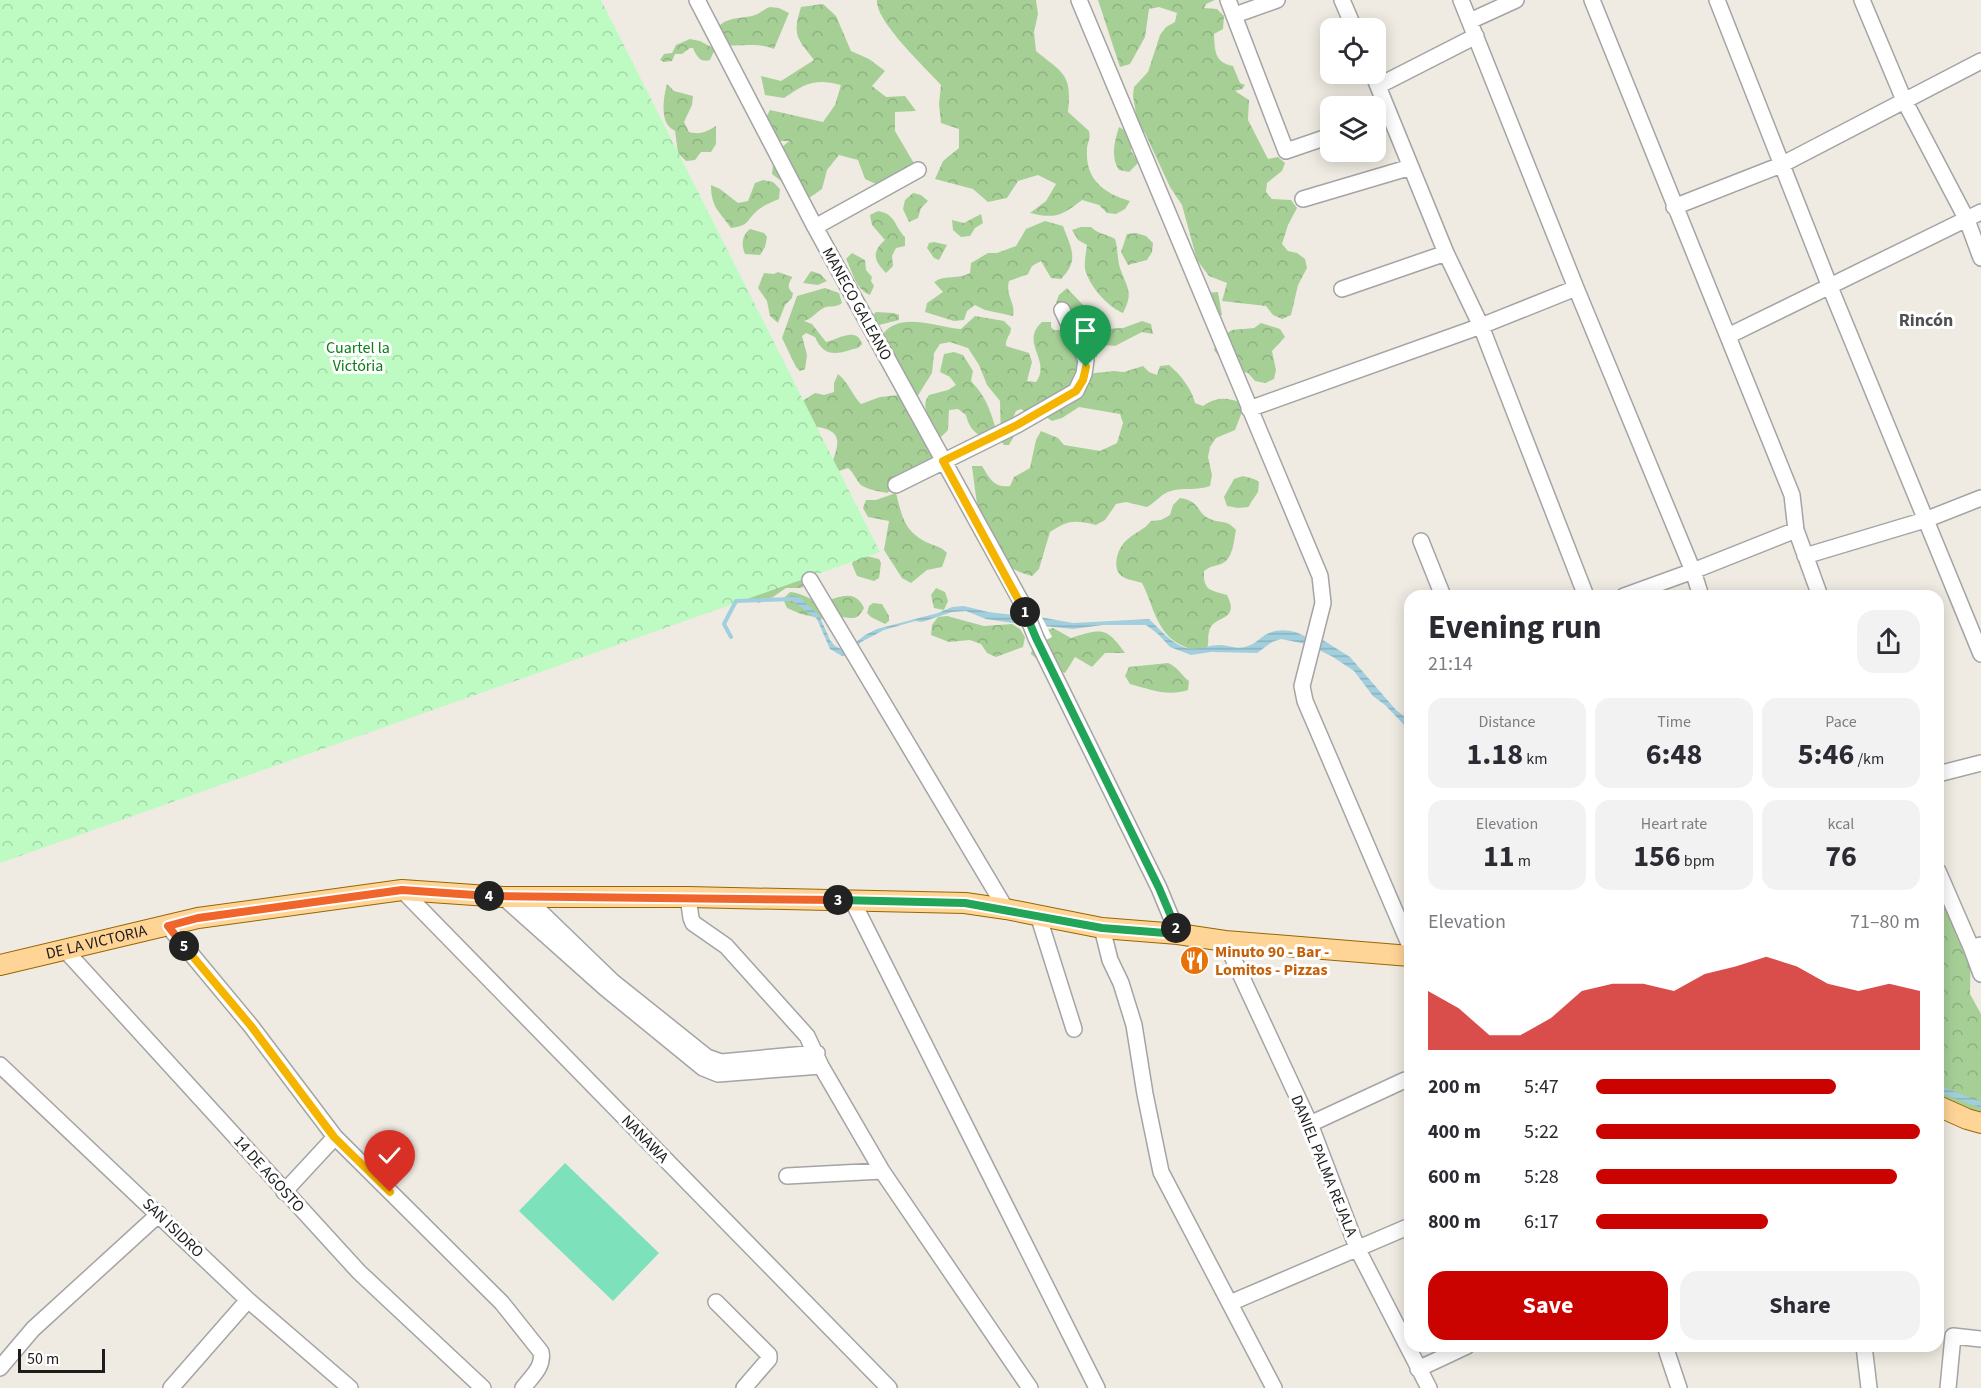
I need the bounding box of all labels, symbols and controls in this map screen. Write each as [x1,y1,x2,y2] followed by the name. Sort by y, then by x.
[1320,18,1386,162] map controls
[1320,18,1386,84] button: locate
[1320,96,1386,162] button: layers
[817,244,897,364] street label: MANECO GALEANO
[1060,305,1111,367] pin
[1899,308,1953,333] district label: Rincón
[1069,314,1102,347] icon: arrive
[326,337,390,377] park label: Cuartel la Victória
[1010,597,1040,627] pin: 1
[1021,601,1029,623] text: 1
[1428,604,1602,651] text: Evening run
[1857,610,1920,673] button: share
[1428,650,1473,678] text: 21:14
[1479,711,1535,733] text: Distance
[1657,711,1691,733] text: Time
[1825,711,1857,733] text: Pace
[1467,733,1523,776] text: 1.18
[1646,733,1702,776] text: 6:48
[1798,733,1854,776] text: 5:46
[1523,748,1547,770] text: km
[1854,748,1884,770] text: /km
[1476,813,1538,835] text: Elevation
[1641,813,1707,835] text: Heart rate
[1828,813,1854,835] text: kcal
[1483,835,1515,878] text: 11
[1633,835,1681,878] text: 156
[1825,835,1857,878] text: 76
[1515,850,1531,872] text: m
[1681,850,1715,872] text: bpm
[474,881,504,911] pin: 4
[485,885,493,907] text: 4
[823,885,853,915] pin: 3
[834,889,842,911] text: 3
[1428,908,1506,936] text: Elevation
[1850,908,1920,936] text: 71–80 m
[1161,913,1191,943] pin: 2
[1172,917,1180,939] text: 2
[43,919,149,965] street label: DE LA VICTORIA
[169,931,199,961] pin: 5
[180,935,188,957] text: 5
[1215,941,1329,981] place label: Minuto 90 - Bar - Lomitos - Pizzas
[1178,945,1210,977] restaurant icon: Minuto 90 - Bar - Lomitos - Pizzas
[1428,1073,1481,1101] text: 200 m
[1524,1073,1559,1101] text: 5:47
[1286,1092,1363,1240] street label: DANIEL PALMA REJALA
[616,1110,674,1168] street label: NANAWA
[1428,1118,1481,1146] text: 400 m
[1524,1118,1559,1146] text: 5:22
[364,1130,415,1192] pin
[228,1131,310,1217] street label: 14 DE AGOSTO
[373,1139,406,1172] icon: check
[1428,1163,1481,1191] text: 600 m
[1524,1163,1559,1191] text: 5:28
[138,1193,208,1263] street label: SAN ISIDRO
[1428,1208,1481,1236] text: 800 m
[1524,1208,1559,1236] text: 6:17
[1428,1271,1668,1340] button: Save
[1680,1271,1920,1340] button: Share
[18,1346,105,1374] scale bar
[27,1348,59,1370] text: 50 m

